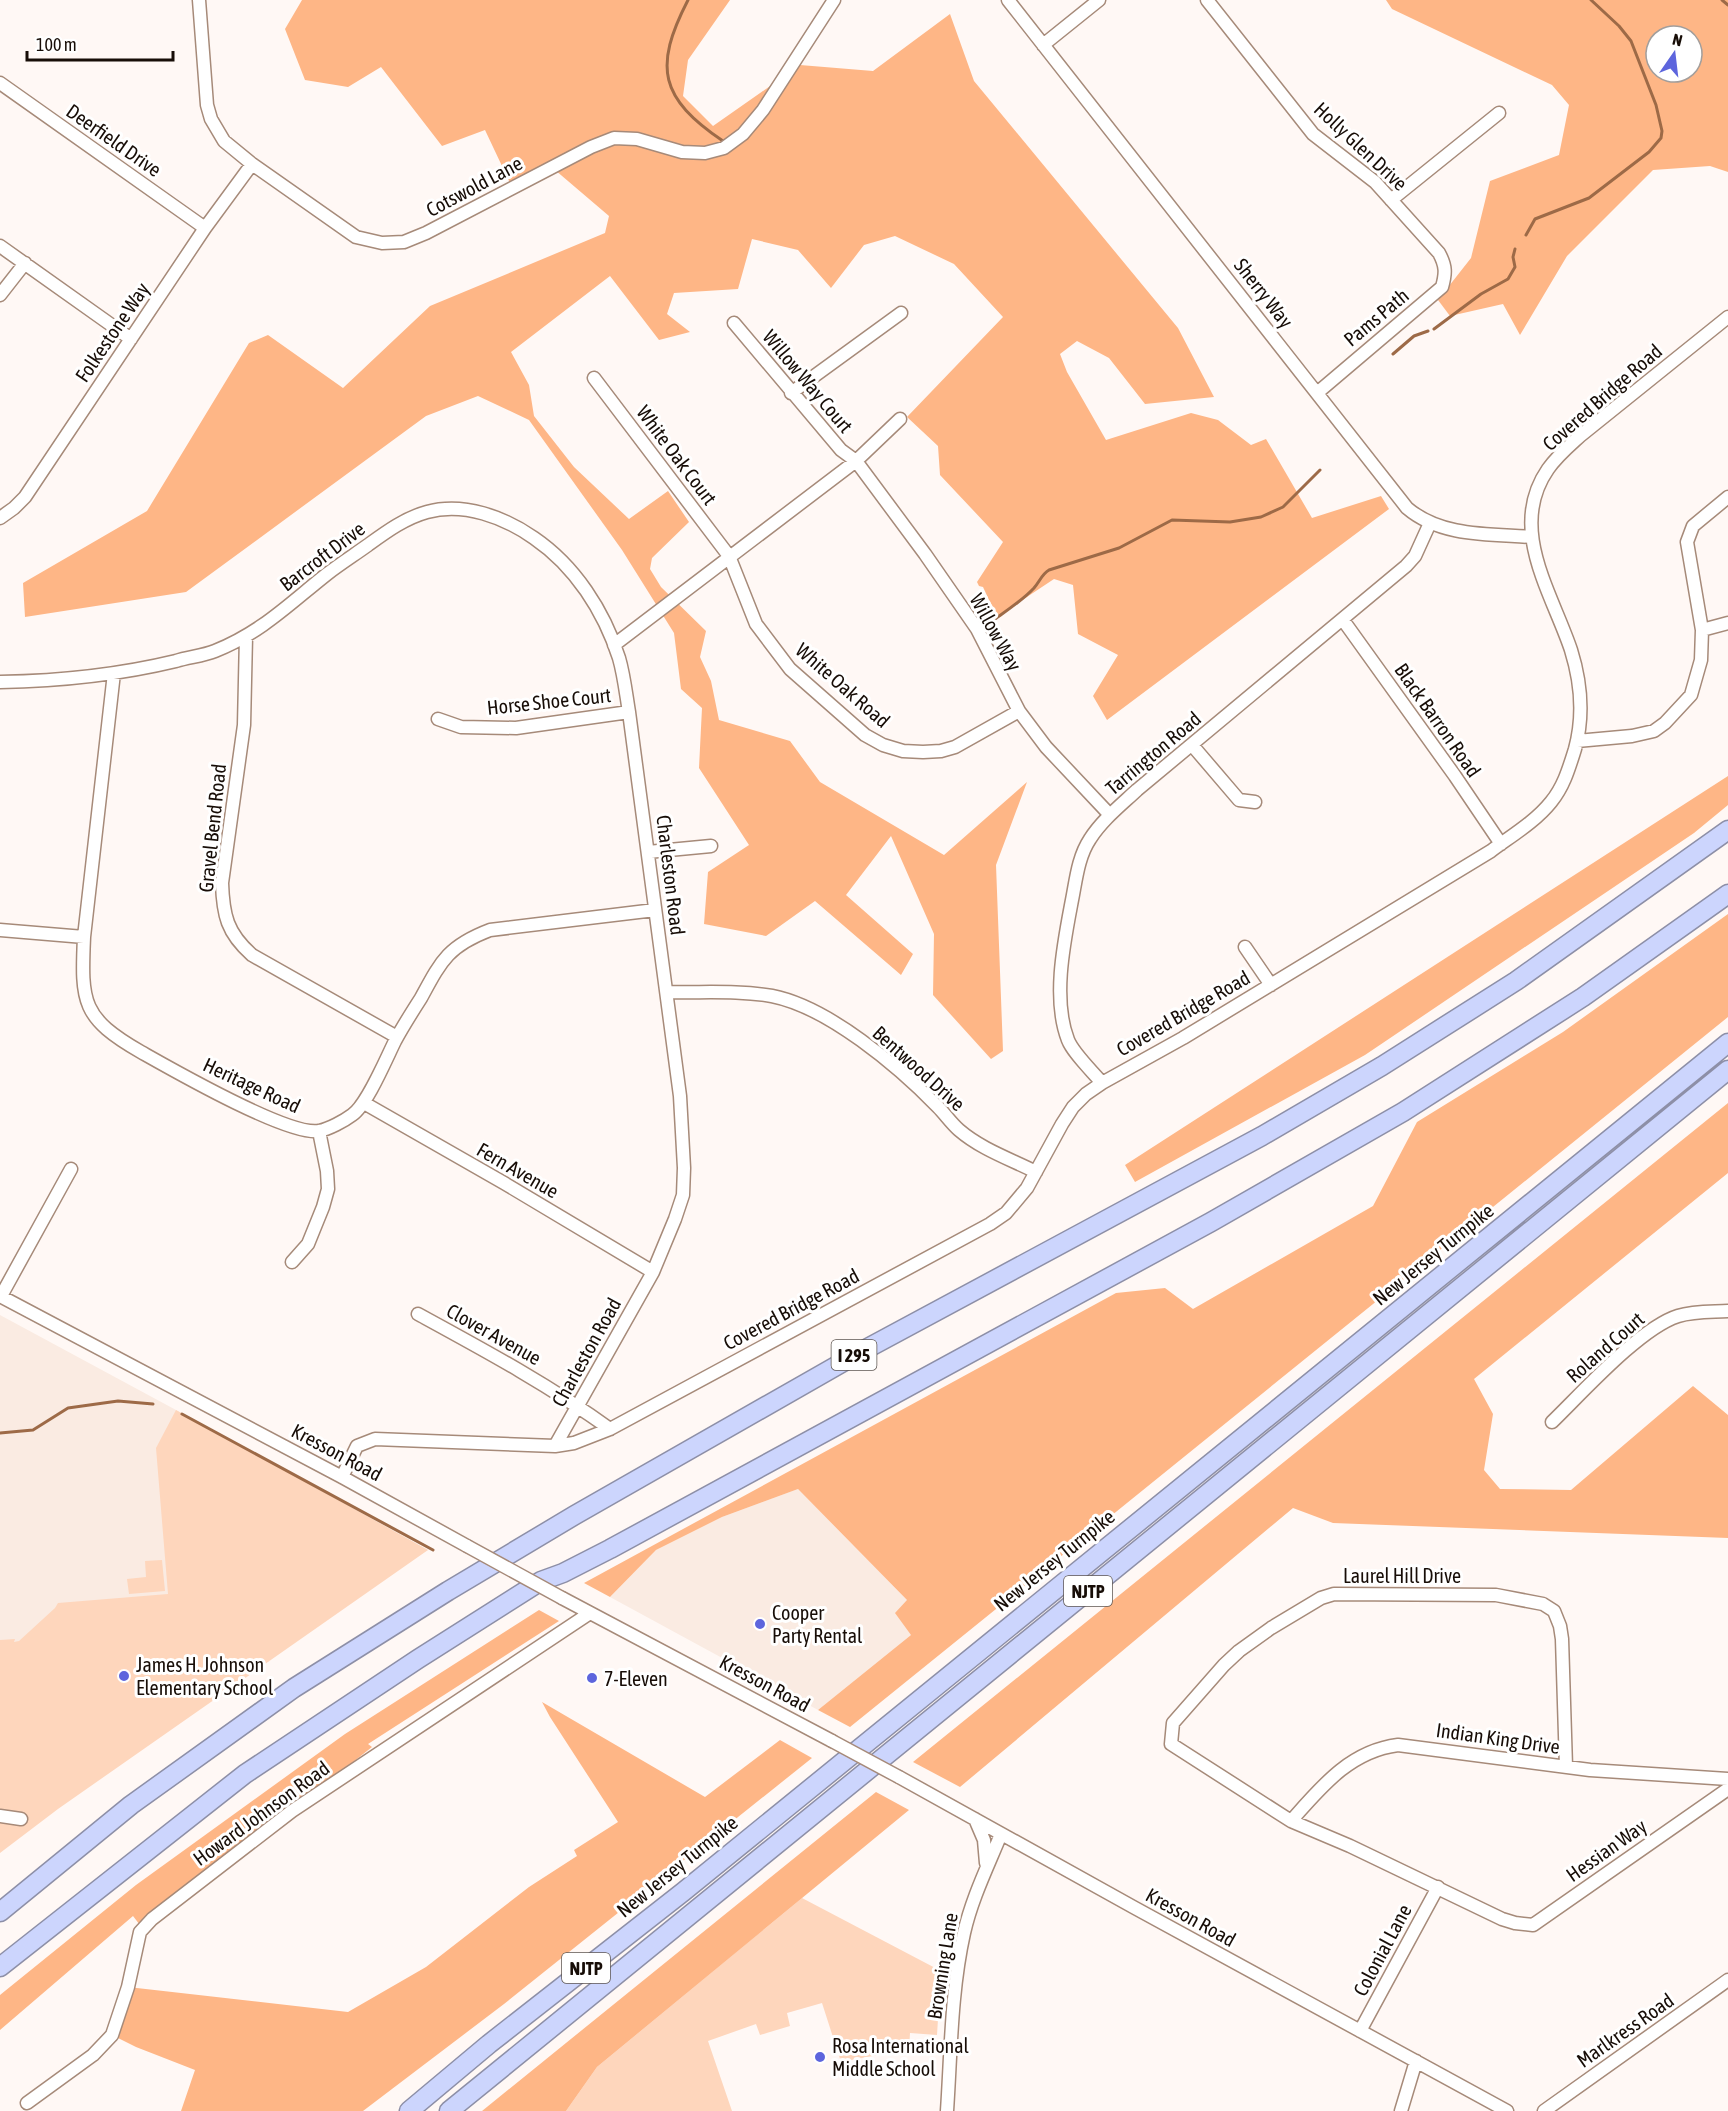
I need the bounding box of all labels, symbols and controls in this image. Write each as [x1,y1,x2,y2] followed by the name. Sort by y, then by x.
[27,24,172,62] scale bar
[1644,24,1704,84] north arrow
[1671,30,1684,49] text: N
[36,34,77,55] text: 100 m
[1310,97,1412,195] street label: Holly Glen Drive
[62,99,166,181] street label: Deerfield Drive
[422,151,526,221] street label: Cotswold Lane
[1230,254,1298,332] street label: Sherry Way
[70,278,154,386] street label: Folkestone Way
[1339,283,1413,351] street label: Pams Path
[758,325,858,437] street label: Willow Way Court
[1538,339,1666,455] street label: Covered Bridge Road
[632,401,722,509] street label: White Oak Court
[275,517,369,595] street label: Barcroft Drive
[965,589,1027,675] street label: Willow Way
[791,638,895,732] street label: White Oak Road
[1390,659,1486,781] street label: Black Barron Road
[486,683,612,719] street label: Horse Shoe Court
[1101,707,1205,799] street label: Tarrington Road
[194,763,230,893] street label: Gravel Bend Road
[652,814,690,936] street label: Charleston Road
[1112,966,1254,1060] street label: Covered Bridge Road
[868,1021,970,1115] street label: Bentwood Drive
[200,1053,304,1117] street label: Heritage Road
[473,1137,563,1203] street label: Fern Avenue
[1368,1198,1498,1310] street label: New Jersey Turnpike
[719,1264,863,1354] street label: Covered Bridge Road
[547,1294,625,1410] street label: Charleston Road
[443,1299,545,1369] street label: Clover Avenue
[1561,1307,1649,1387] street label: Roland Court
[832,1340,876,1370] road number: I 295
[288,1419,386,1485] street label: Kresson Road
[989,1504,1119,1616] street label: New Jersey Turnpike
[1343,1564,1461,1587] street label: Laurel Hill Drive
[1064,1576,1112,1606] road number: NJTP
[772,1601,863,1647] place label: Cooper Party Rental
[753,1617,767,1631] marker: Cooper Party Rental
[716,1650,814,1716] street label: Kresson Road
[136,1653,274,1699] place label: James H. Johnson Elementary School
[604,1667,668,1690] place label: 7-Eleven
[117,1669,131,1683] marker: James H. Johnson Elementary School
[585,1671,599,1685] marker: 7-Eleven
[1435,1718,1561,1758] street label: Indian King Drive
[189,1756,333,1870] street label: Howard Johnson Road
[612,1810,742,1922] street label: New Jersey Turnpike
[1561,1814,1651,1886] street label: Hessian Way
[1142,1883,1240,1951] street label: Kresson Road
[1348,1900,1416,2000] street label: Colonial Lane
[922,1911,962,2021] street label: Browning Lane
[562,1953,610,1983] road number: NJTP
[1572,1988,1678,2072] street label: Marlkress Road
[832,2034,970,2080] place label: Rosa International Middle School
[813,2050,827,2064] marker: Rosa International Middle School

